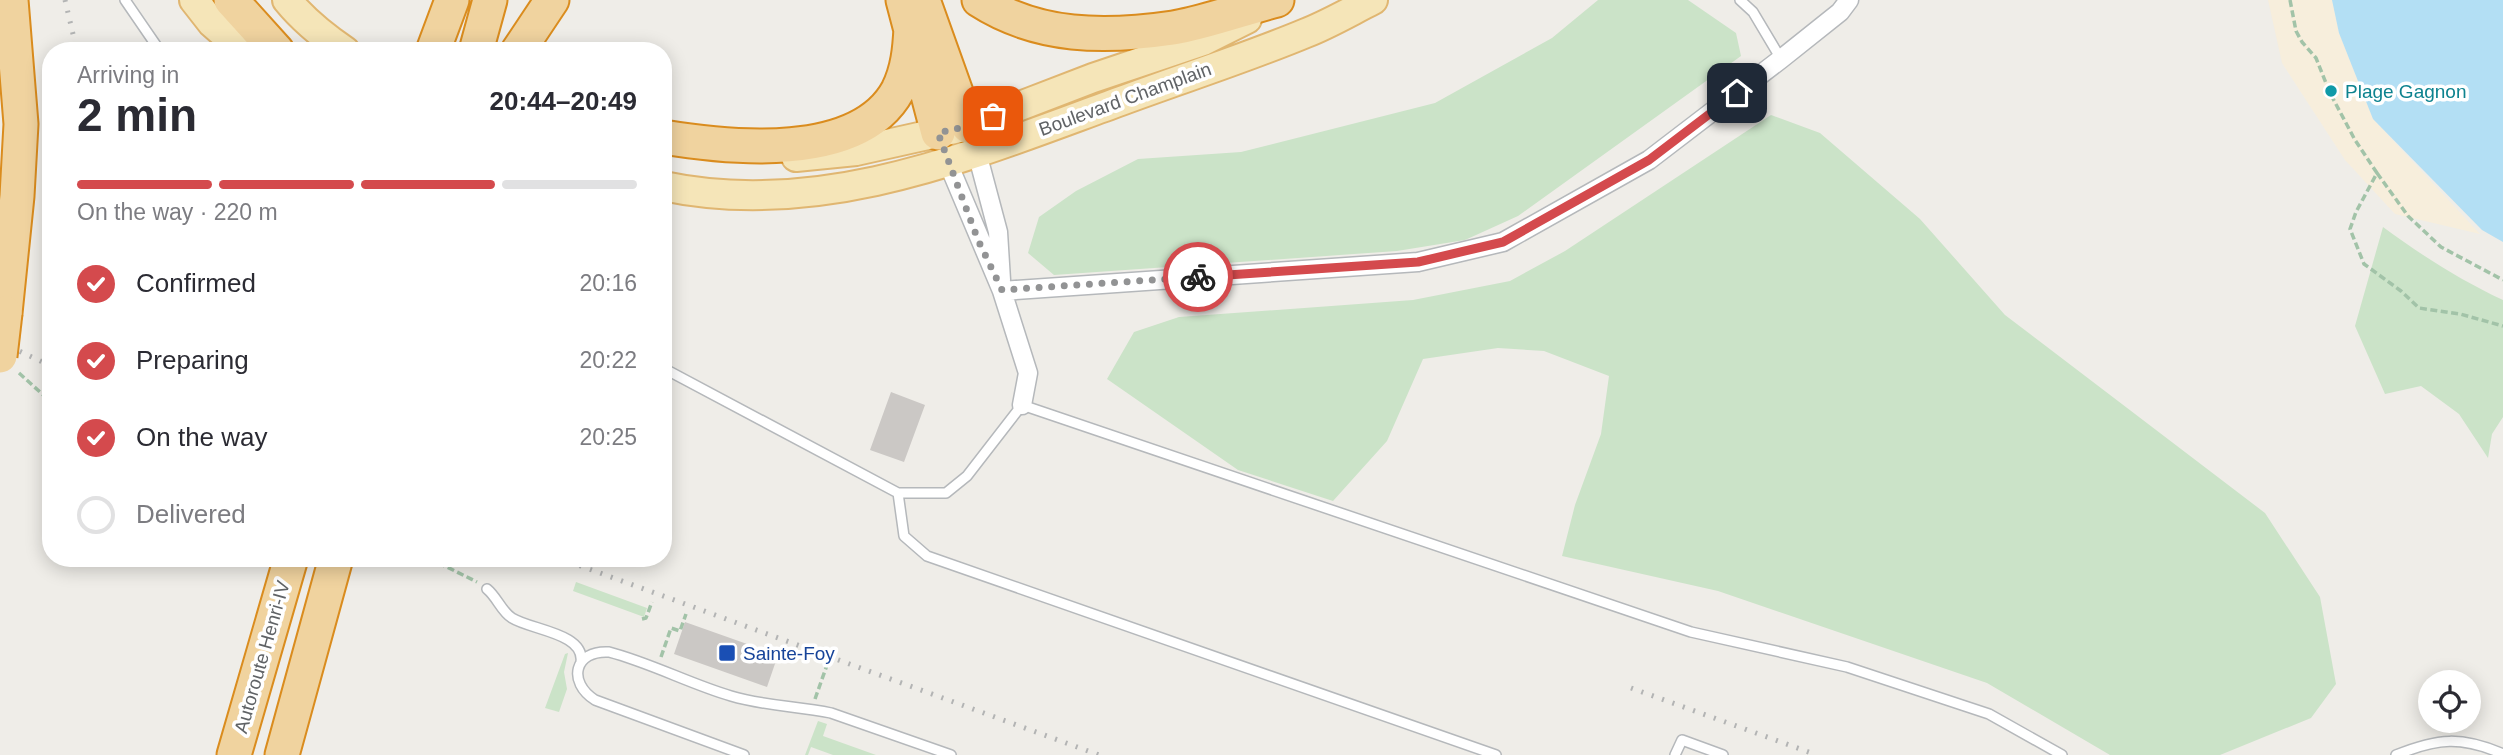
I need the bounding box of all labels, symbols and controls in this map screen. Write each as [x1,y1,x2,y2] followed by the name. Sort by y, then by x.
[1036,58,1214,140] street label: Boulevard Champlain
[77,62,179,88] text: Arriving in
[1707,63,1767,123] pin
[1718,74,1756,112] icon: home
[2345,81,2467,102] place label: Plage Gagnon
[2323,83,2339,99] marker: Plage Gagnon
[490,86,637,116] text: 20:44–20:49
[963,86,1023,146] pin
[77,89,197,141] text: 2 min
[974,97,1012,135] icon: bag
[77,199,278,225] text: On the way · 220 m
[1163,242,1233,312] courier
[1179,258,1217,296] icon: bike
[77,265,115,303] icon: check
[136,268,256,298] text: Confirmed
[579,270,637,296] text: 20:16
[77,342,115,380] icon: check
[136,345,249,375] text: Preparing
[579,347,637,373] text: 20:22
[77,419,115,457] icon: check
[136,422,268,452] text: On the way
[579,424,637,450] text: 20:25
[136,499,246,529] text: Delivered
[230,578,294,736] street label: Autoroute Henri-IV
[717,643,737,663] marker: Sainte-Foy
[743,643,835,664] place label: Sainte-Foy
[2418,670,2481,733] map controls
[2418,670,2481,733] button: locate

